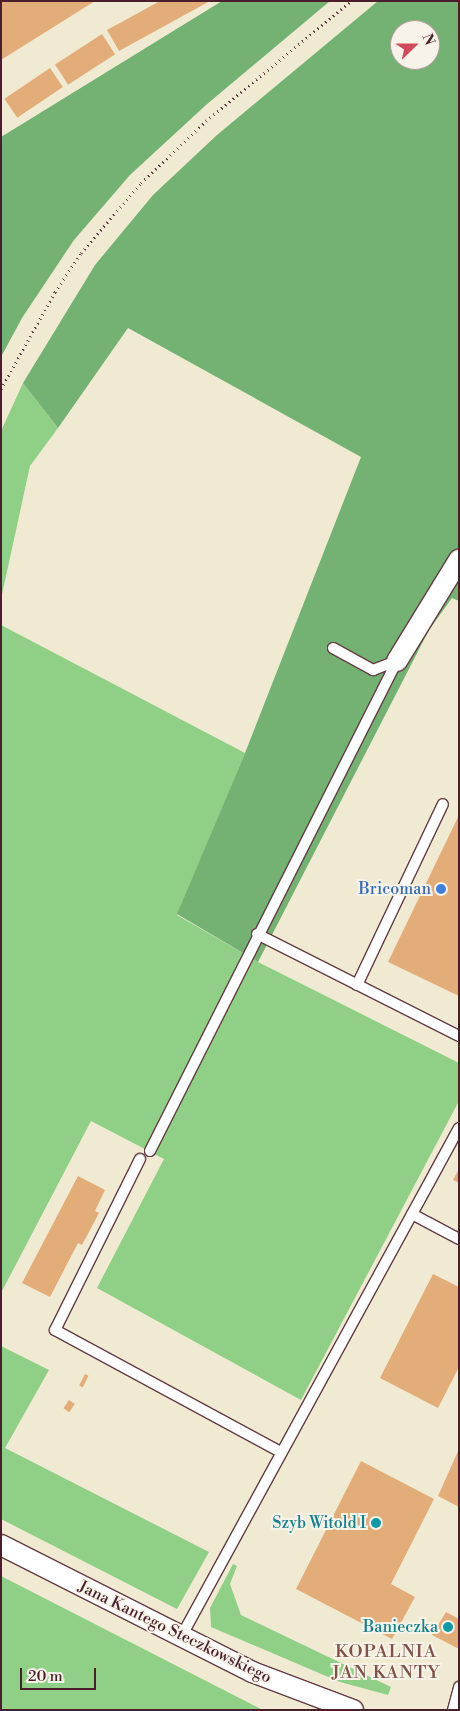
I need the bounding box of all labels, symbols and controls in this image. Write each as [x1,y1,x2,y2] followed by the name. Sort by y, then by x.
[390,20,440,70] north arrow
[418,31,438,48] text: N
[359,879,431,899] place label: Bricoman
[435,883,447,895] marker: Bricoman
[272,1513,366,1533] place label: Szyb Witold I
[370,1517,382,1529] marker: Szyb Witold I
[75,1577,275,1687] street label: Jana Kantego Steczkowskiego
[363,1617,438,1637] place label: Banieczka
[442,1621,454,1633] marker: Banieczka
[331,1642,441,1685] district label: KOPALNIA JAN KANTY
[22,1658,99,1690] scale bar
[28,1667,63,1686] text: 20 m

